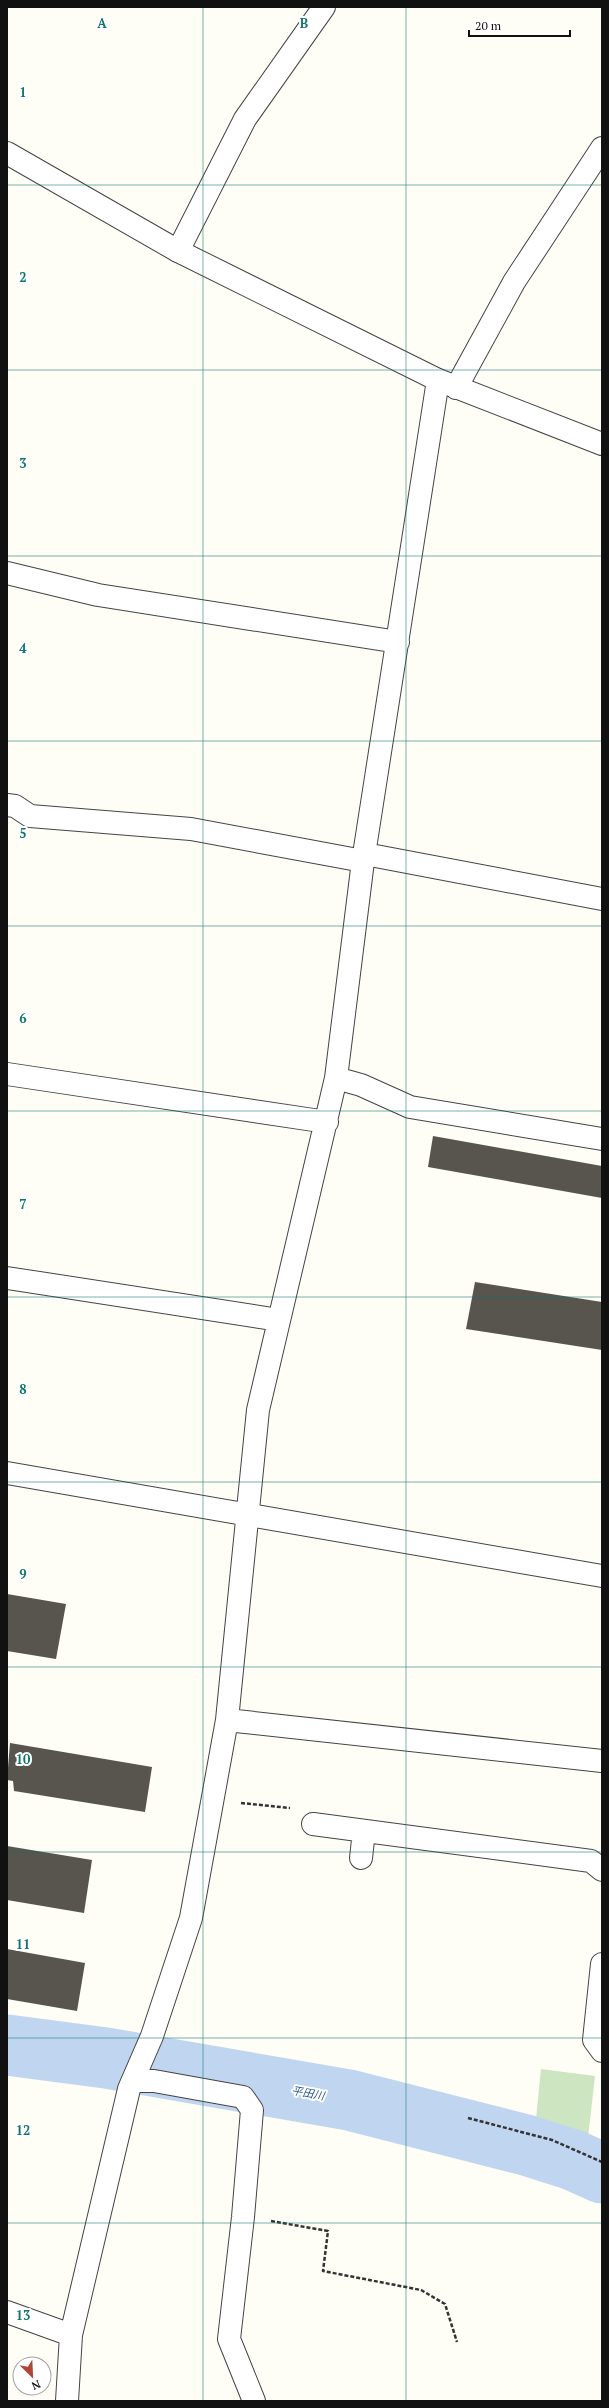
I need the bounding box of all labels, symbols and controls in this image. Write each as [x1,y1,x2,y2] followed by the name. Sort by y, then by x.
[469,12,570,38] scale bar
[97,14,107,32] text: A
[300,14,308,32] text: B
[475,18,502,33] text: 20 m
[19,83,27,101] text: 1
[19,268,27,286] text: 2
[19,454,27,472] text: 3
[19,639,27,657] text: 4
[19,824,27,842] text: 5
[19,1009,27,1027] text: 6
[19,1195,27,1213] text: 7
[19,1380,27,1398] text: 8
[19,1565,27,1583] text: 9
[16,1750,31,1768] text: 10
[16,1935,30,1953] text: 11
[291,2083,326,2103] water label: 平田川
[16,2121,30,2139] text: 12
[16,2306,30,2324] text: 13
[12,2356,52,2396] north arrow
[29,2377,43,2393] text: N

